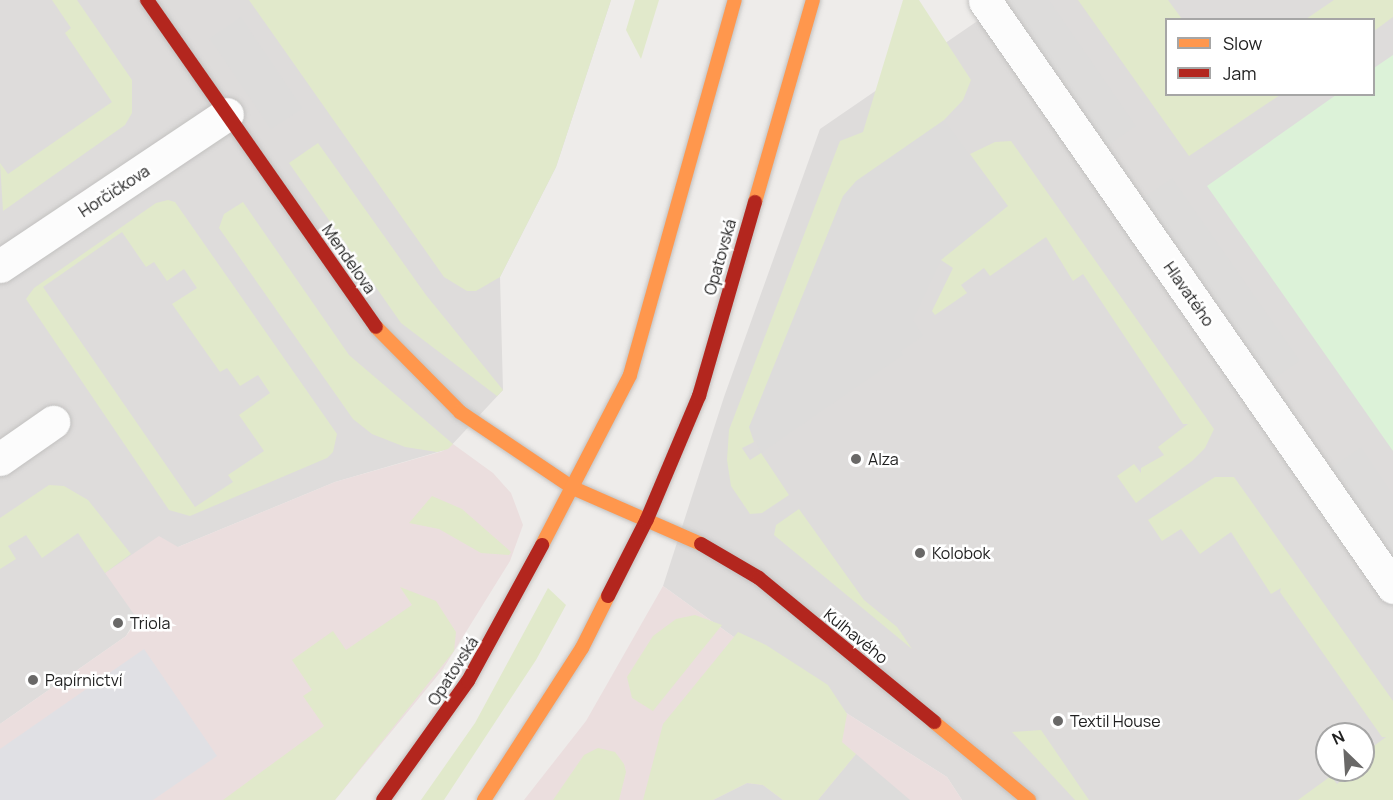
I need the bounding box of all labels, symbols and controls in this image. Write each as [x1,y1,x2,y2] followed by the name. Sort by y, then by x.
[1165,18,1375,96] legend
[1223,31,1262,55] text: Slow
[1223,61,1257,85] text: Jam
[75,161,153,221] street label: Horčičkova
[700,217,740,297] street label: Opatovská
[318,221,380,297] street label: Mendelova
[1160,258,1218,330] street label: Hlavatého
[868,449,899,469] place label: Alza
[849,452,863,466] marker: Alza
[932,543,990,563] place label: Kolobok
[913,546,927,560] marker: Kolobok
[820,604,892,668] street label: Kulhavého
[130,613,170,633] place label: Triola
[111,616,125,630] marker: Triola
[424,633,482,709] street label: Opatovská
[45,670,123,690] place label: Papírnictví
[26,673,40,687] marker: Papírnictví
[1070,711,1160,731] place label: Textil House
[1051,714,1065,728] marker: Textil House
[1315,722,1375,782] north arrow
[1328,725,1348,750] text: N

